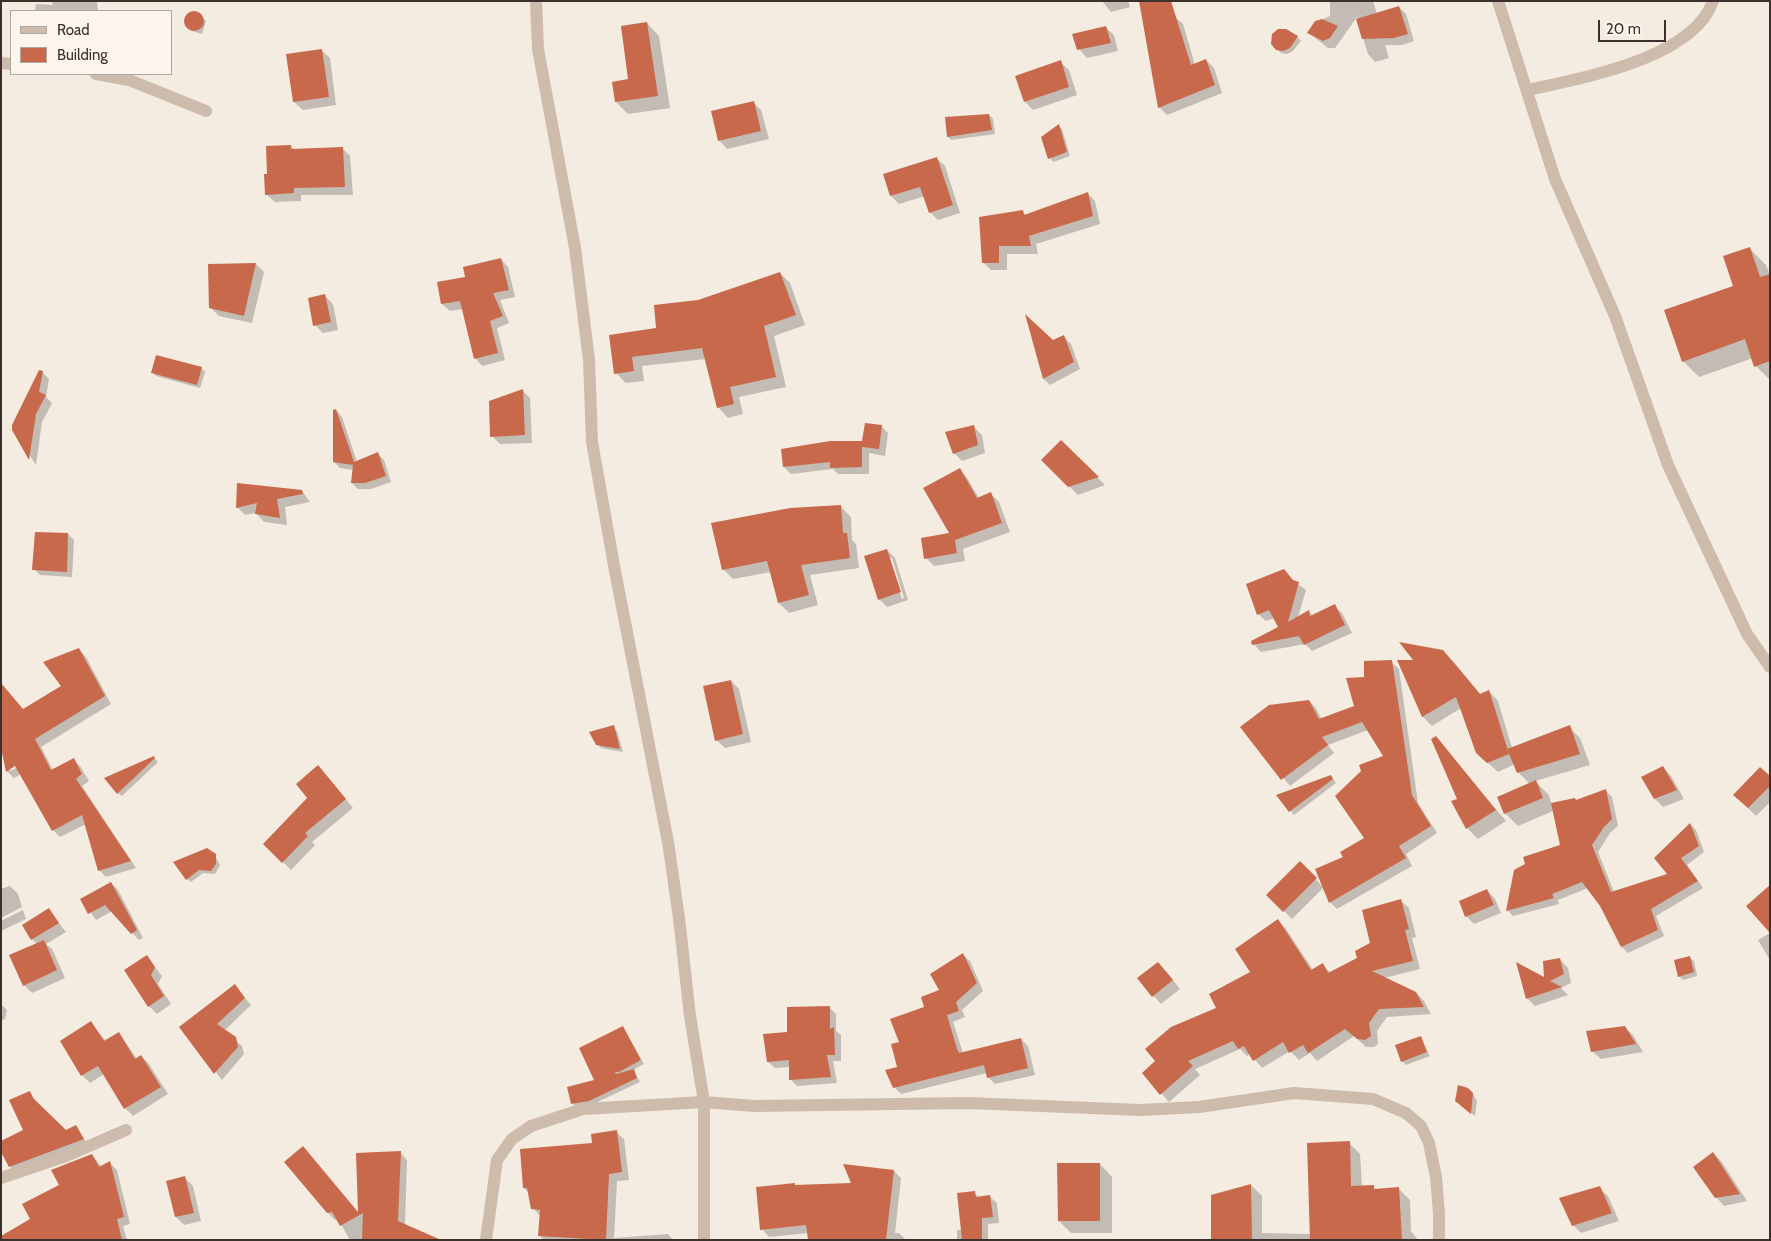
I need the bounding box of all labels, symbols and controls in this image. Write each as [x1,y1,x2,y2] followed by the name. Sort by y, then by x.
[10,10,172,75] legend
[1601,10,1668,42] scale bar
[1606,20,1641,38] text: 20 m
[57,21,90,39] text: Road
[57,46,108,64] text: Building

